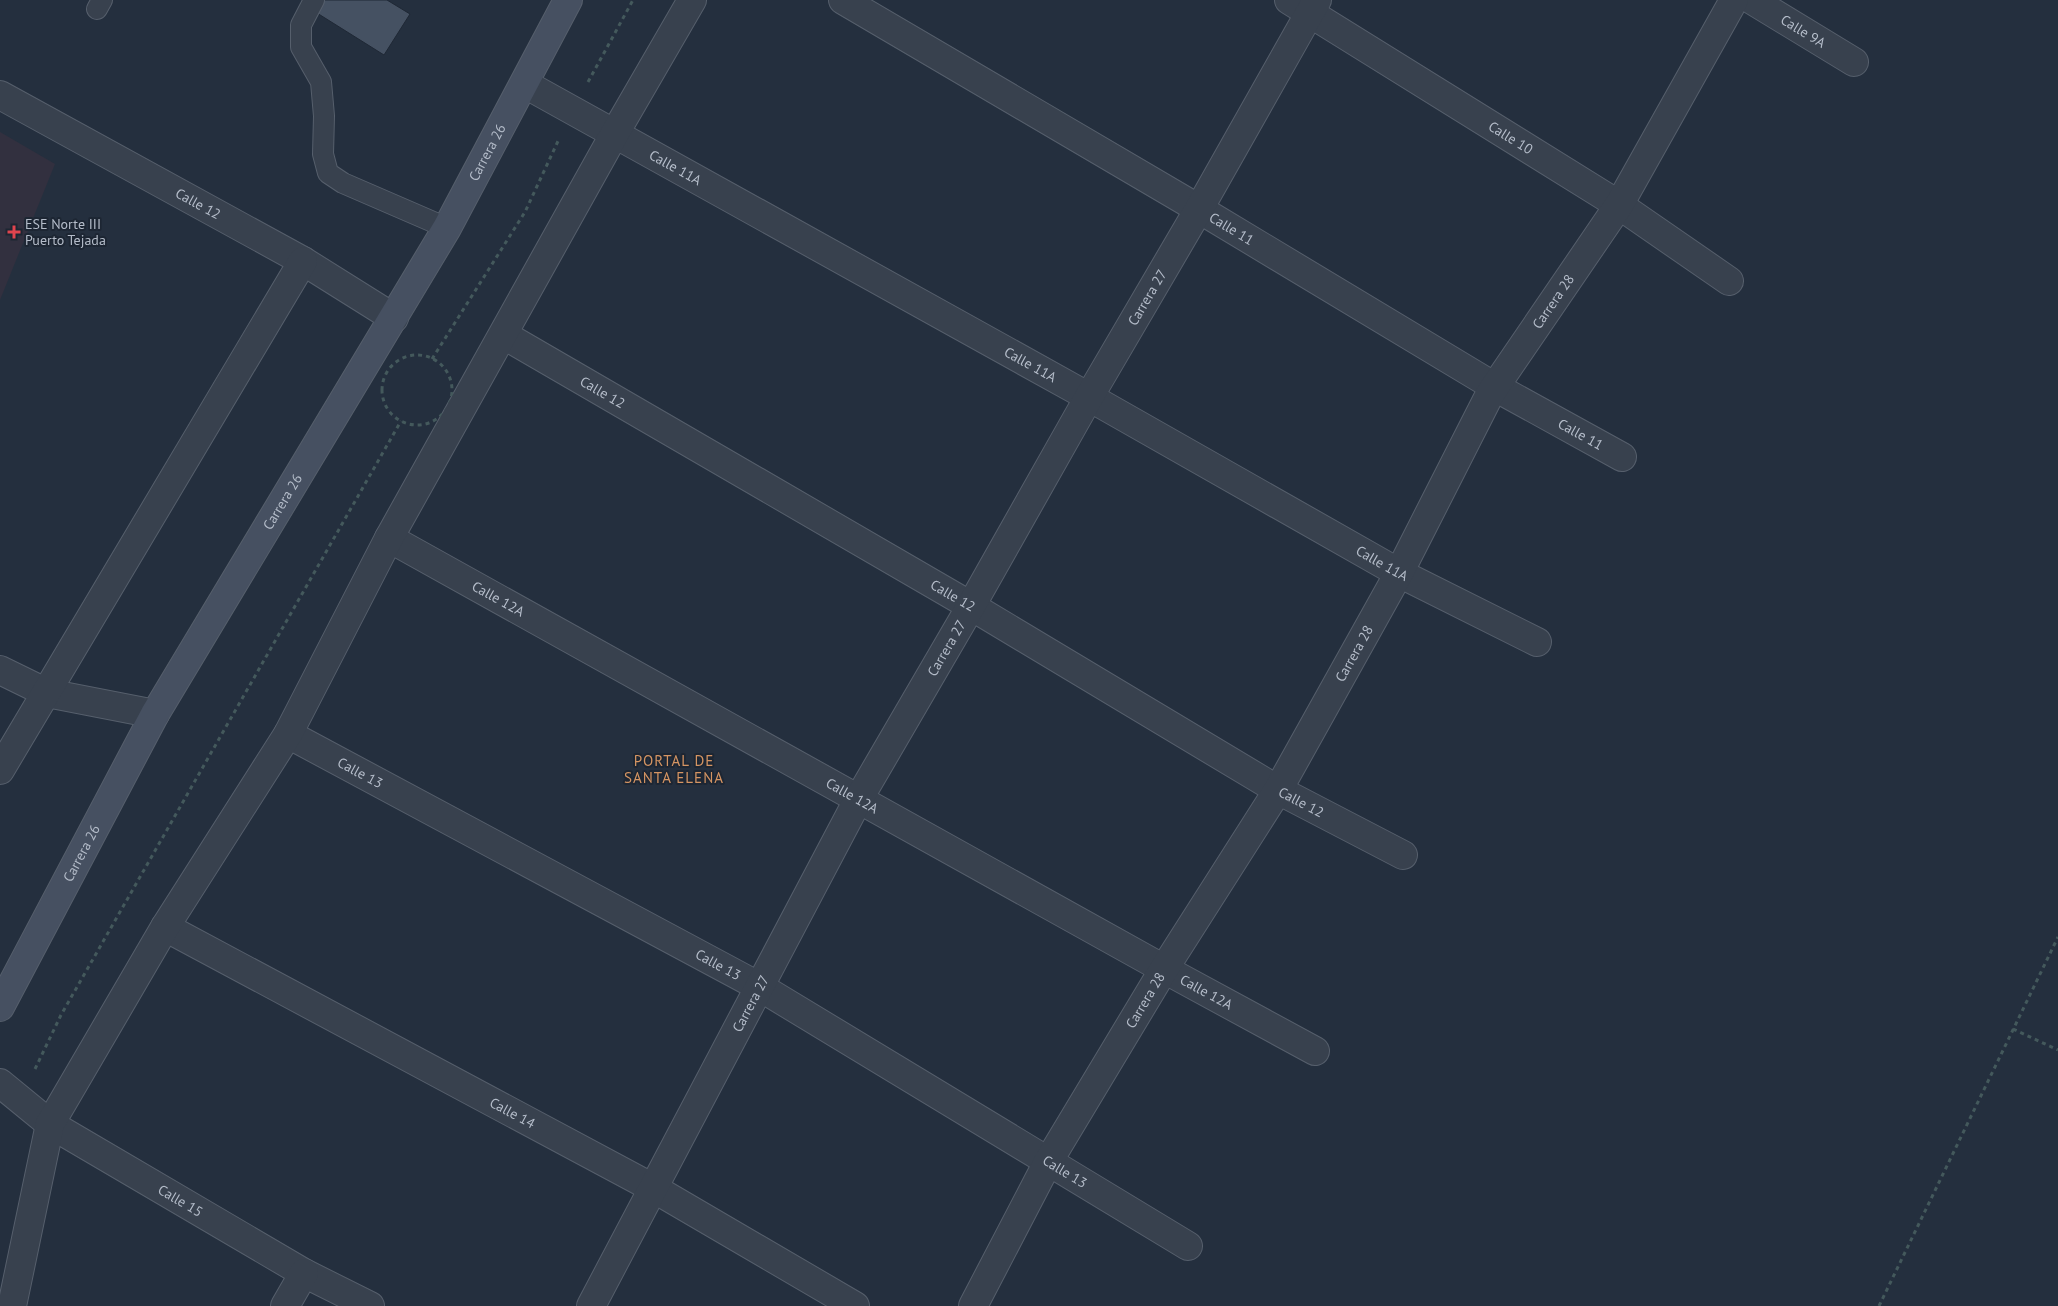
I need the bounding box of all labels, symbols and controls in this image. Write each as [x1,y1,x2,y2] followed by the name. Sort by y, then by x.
[1777,11,1830,52] street label: Calle 9A
[1485,117,1537,159] street label: Calle 10
[465,121,510,184] street label: Carrera 26
[646,146,705,190] street label: Calle 11A
[172,184,224,223] street label: Calle 12
[1206,208,1257,249] street label: Calle 11
[25,215,106,249] place label: ESE Norte III Puerto Tejada
[7,225,21,239] marker: ESE Norte III Puerto Tejada
[1124,266,1171,329] street label: Carrera 27
[1528,271,1578,332] street label: Carrera 28
[1001,343,1060,387] street label: Calle 11A
[577,372,628,412] street label: Calle 12
[1555,414,1606,454] street label: Calle 11
[259,471,306,533] street label: Carrera 26
[1353,541,1412,585] street label: Calle 11A
[927,575,979,616] street label: Calle 12
[469,577,528,621] street label: Calle 12A
[923,617,970,679] street label: Carrera 27
[1331,622,1377,685] street label: Carrera 28
[624,751,724,787] district label: PORTAL DE SANTA ELENA
[334,753,386,792] street label: Calle 13
[823,774,882,818] street label: Calle 12A
[1275,783,1327,821] street label: Calle 12
[59,822,104,885] street label: Carrera 26
[692,945,744,984] street label: Calle 13
[1121,969,1169,1032] street label: Carrera 28
[1177,970,1237,1014] street label: Calle 12A
[728,972,773,1035] street label: Carrera 27
[487,1093,539,1132] street label: Calle 14
[1039,1151,1091,1192] street label: Calle 13
[155,1180,206,1221] street label: Calle 15

